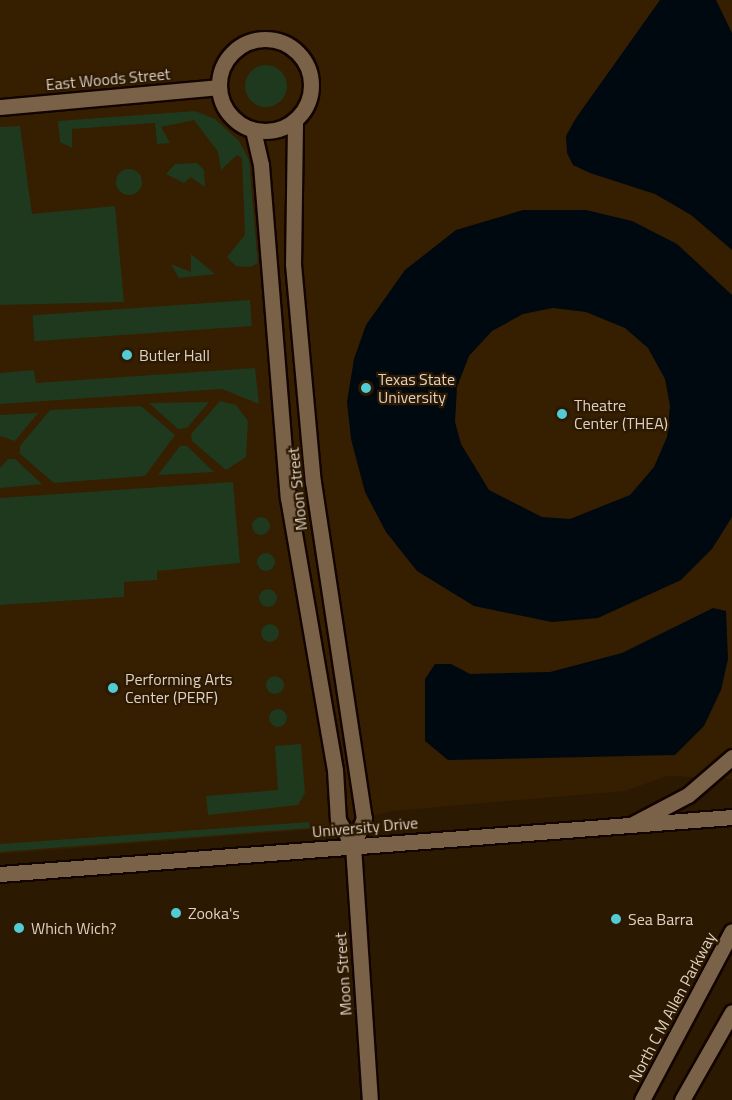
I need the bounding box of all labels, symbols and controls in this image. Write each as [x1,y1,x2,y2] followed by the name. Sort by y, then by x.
[45,64,171,94] street label: East Woods Street
[139,345,210,365] place label: Butler Hall
[120,348,134,362] marker: Butler Hall
[378,369,455,407] place label: Texas State University
[359,381,373,395] marker: Texas State University
[574,395,668,433] place label: Theatre Center (THEA)
[555,407,569,421] marker: Theatre Center (THEA)
[283,446,311,532] street label: Moon Street
[125,669,233,707] place label: Performing Arts Center (PERF)
[106,681,120,695] marker: Performing Arts Center (PERF)
[311,813,419,841] street label: University Drive
[188,903,240,923] place label: Zooka's
[169,906,183,920] marker: Zooka's
[628,909,693,929] place label: Sea Barra
[609,912,623,926] marker: Sea Barra
[31,918,116,938] place label: Which Wich?
[12,921,26,935] marker: Which Wich?
[624,929,720,1085] street label: North C M Allen Parkway
[331,932,355,1016] street label: Moon Street

